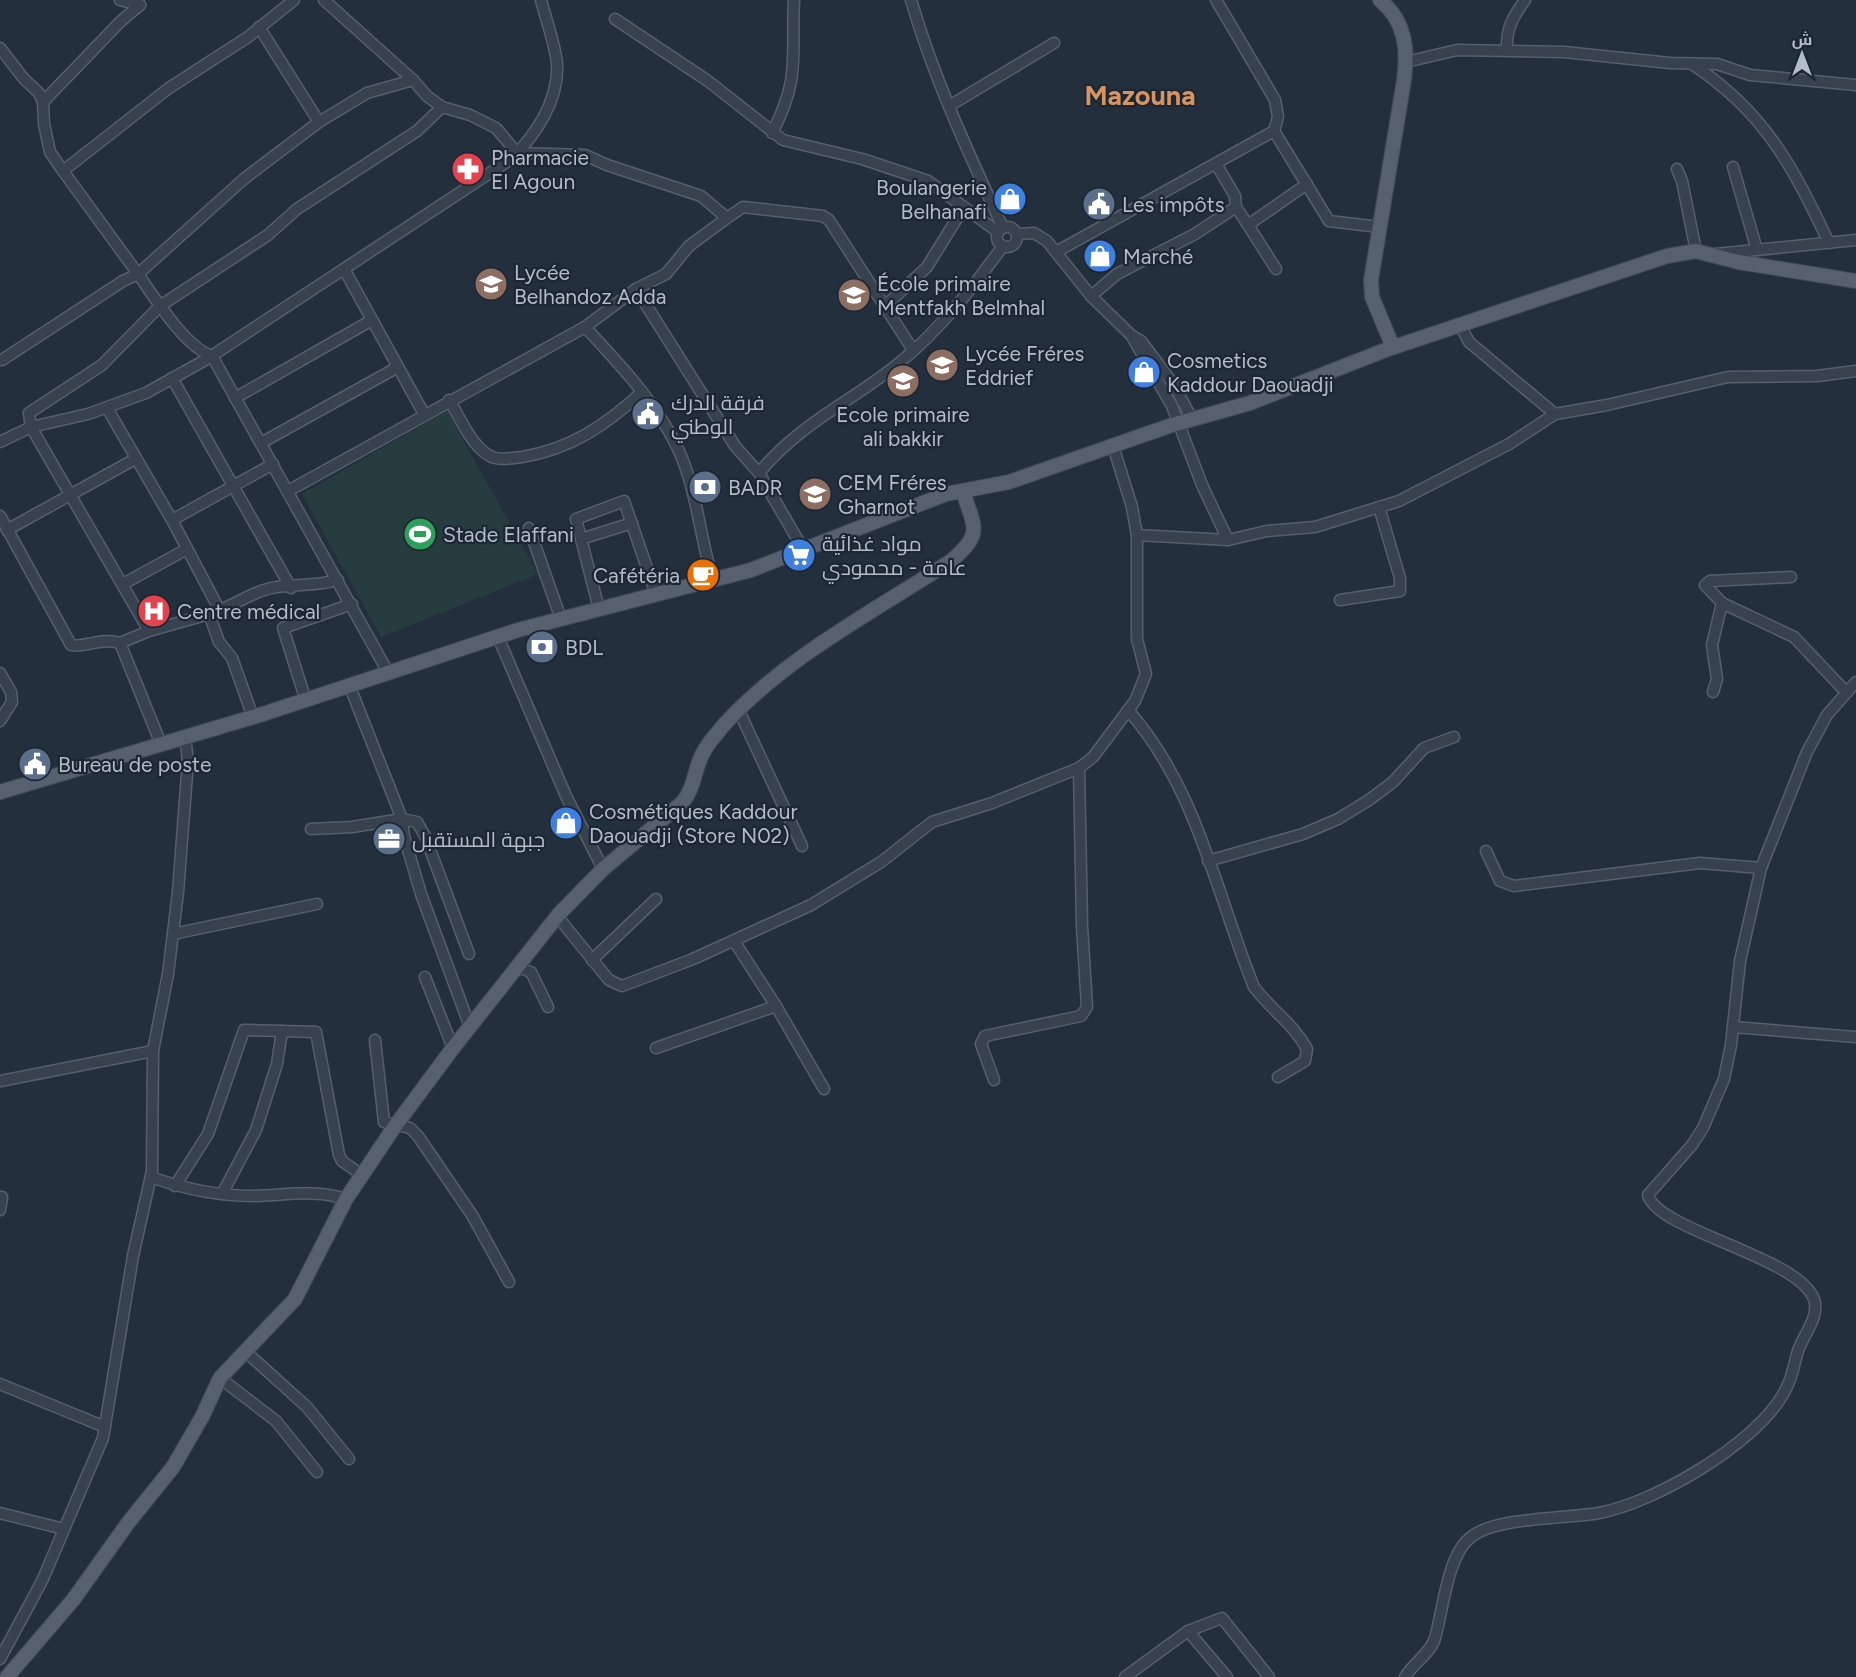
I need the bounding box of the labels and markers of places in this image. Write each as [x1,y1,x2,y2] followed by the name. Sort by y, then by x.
[491,145,589,194] place label: Pharmacie El Agoun
[450,151,486,187] pharmacy icon: Pharmacie El Agoun
[876,175,987,224] place label: Boulangerie Belhanafi
[992,181,1028,217] shop icon: Boulangerie Belhanafi
[1081,186,1117,222] public building icon: Les impôts
[1122,192,1224,217] place label: Les impôts
[1082,238,1118,274] shop icon: Marché
[1123,244,1193,269] place label: Marché
[514,260,666,309] place label: Lycée Belhandoz Adda
[473,266,509,302] school or university icon: Lycée Belhandoz Adda
[877,271,1045,320] place label: École primaire Mentfakh Belmhal
[836,277,872,313] school or university icon: École primaire Mentfakh Belmhal
[965,341,1084,390] place label: Lycée Fréres Eddrief
[924,347,960,383] school or university icon: Lycée Fréres Eddrief
[1167,348,1334,397] place label: Cosmetics Kaddour Daouadji
[1126,354,1162,390] shop icon: Cosmetics Kaddour Daouadji
[885,363,921,399] school or university icon: Ecole primaire ali bakkir
[671,390,765,443] place label: فرقة الدرك الوطني
[630,396,666,432] public building icon: فرقة الدرك الوطني
[836,402,970,451] place label: Ecole primaire ali bakkir
[687,469,723,505] bank icon: BADR
[838,470,947,519] place label: CEM Fréres Gharnot
[728,475,783,500] place label: BADR
[797,476,833,512] school or university icon: CEM Fréres Gharnot
[402,516,438,552] sports icon: Stade Elaffani
[443,522,574,547] place label: Stade Elaffani
[822,531,967,584] place label: مواد غذائية عامة - محمودي
[781,537,817,573] supermarket icon: مواد غذائية عامة - محمودي
[685,557,721,593] cafe icon: Cafétéria
[593,563,680,588] place label: Cafétéria
[136,593,172,629] hospital icon: Centre médical
[177,599,320,624] place label: Centre médical
[524,629,560,665] bank icon: BDL
[565,635,603,660] place label: BDL
[17,746,53,782] public building icon: Bureau de poste
[58,752,211,777] place label: Bureau de poste
[589,799,798,848] place label: Cosmétiques Kaddour Daouadji (Store N02)
[548,805,584,841] shop icon: Cosmétiques Kaddour Daouadji (Store N02)
[371,821,407,857] office icon: جبهة المستقبل
[412,827,545,853] place label: جبهة المستقبل

